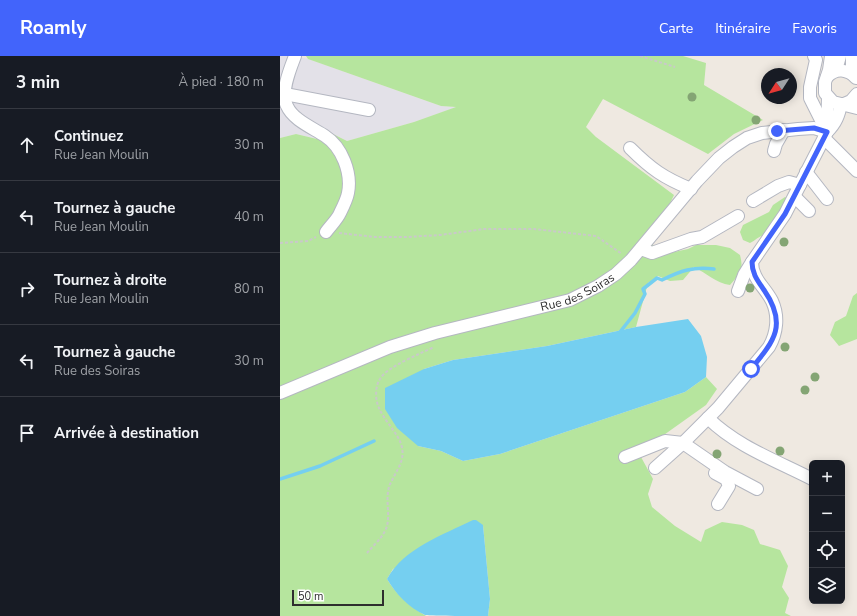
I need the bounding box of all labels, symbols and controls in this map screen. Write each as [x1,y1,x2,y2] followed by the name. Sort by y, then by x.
[20,15,87,41] text: Roamly
[659,19,693,38] text: Carte
[715,19,770,38] text: Itinéraire
[792,19,837,38] text: Favoris
[761,68,797,104] north arrow
[16,71,60,94] text: 3 min
[179,73,264,91] text: À pied · 180 m
[768,122,786,140] route end
[54,126,123,146] text: Continuez
[16,134,38,156] icon: ahead
[234,136,264,154] text: 30 m
[54,146,149,164] text: Rue Jean Moulin
[54,198,176,218] text: Tournez à gauche
[16,206,38,228] icon: left
[234,208,264,226] text: 40 m
[54,218,149,236] text: Rue Jean Moulin
[539,269,618,315] street label: Rue des Soiras
[54,270,167,290] text: Tournez à droite
[16,278,38,300] icon: right
[234,280,264,298] text: 80 m
[54,290,149,308] text: Rue Jean Moulin
[54,342,176,362] text: Tournez à gauche
[16,350,38,372] icon: left
[234,352,264,370] text: 30 m
[742,360,760,378] route start
[54,362,140,380] text: Rue des Soiras
[16,422,38,444] icon: arrive
[54,423,199,443] text: Arrivée à destination
[809,460,845,604] map controls
[809,460,845,496] button: +
[809,496,845,532] button: −
[809,532,845,568] button: locate
[809,568,845,604] button: layers
[292,588,384,607] scale bar
[298,589,323,604] text: 50 m

